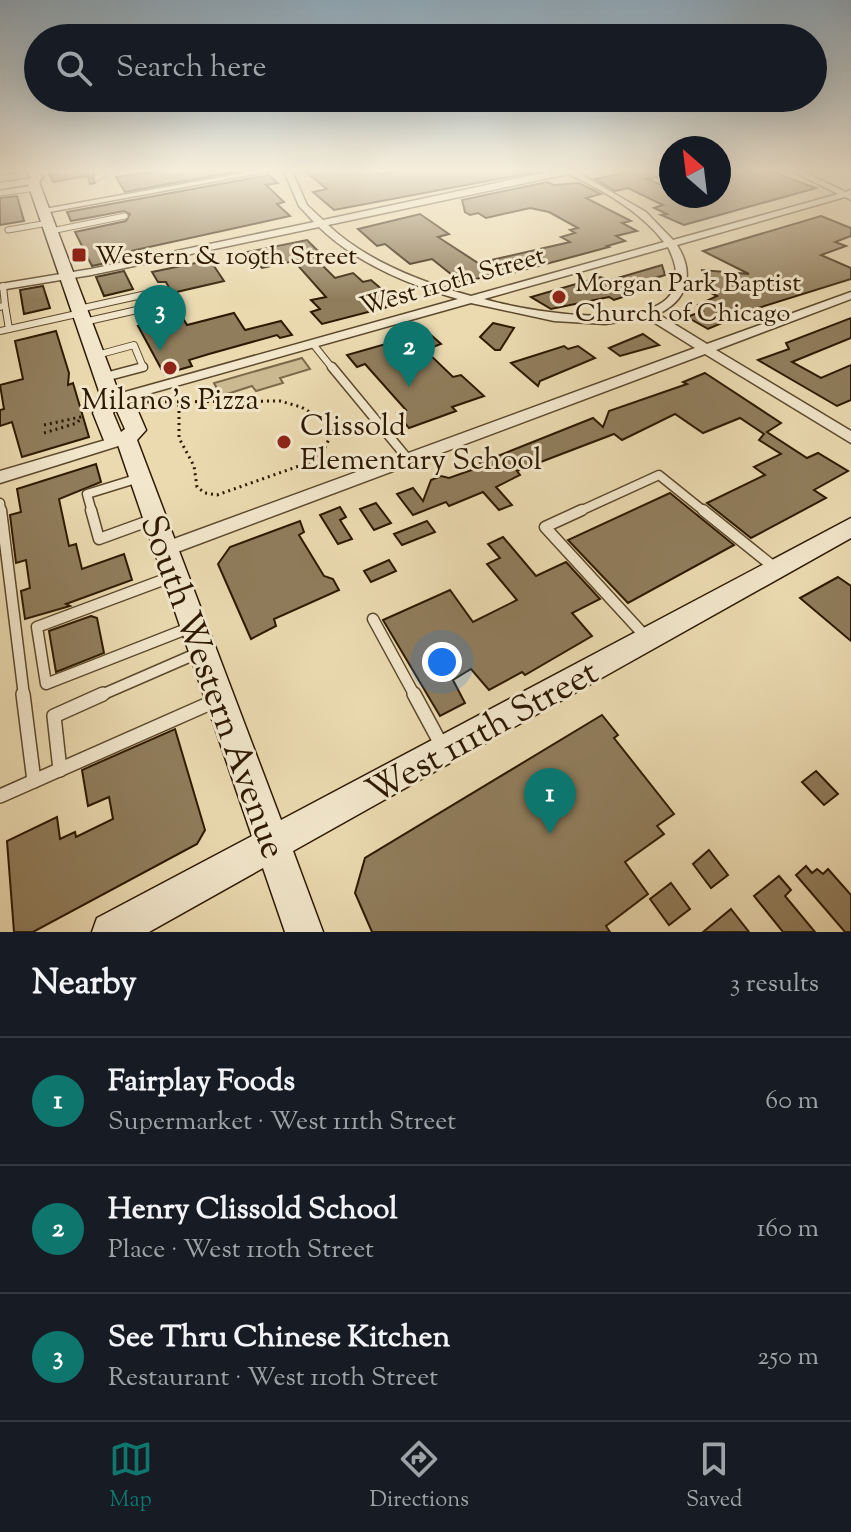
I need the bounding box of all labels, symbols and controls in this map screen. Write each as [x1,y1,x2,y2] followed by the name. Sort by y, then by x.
[24,24,827,112] search box
[52,46,96,90] icon: search
[116,47,266,90] text: Search here
[659,136,731,208] north arrow
[356,238,550,327] street label: West 110th Street
[95,239,357,276] place label: Western & 109th Street
[70,246,88,264] marker: Western & 109th Street
[575,266,801,333] place label: Morgan Park Baptist Church of Chicago
[134,285,186,351] pin: 3
[550,288,568,306] marker: Morgan Park Baptist Church of Chicago
[383,321,435,387] pin: 2
[161,359,179,377] marker: Milano's Pizza
[81,380,259,423] place label: Milano's Pizza
[300,406,542,483] place label: Clissold Elementary School
[275,433,293,451] marker: Clissold Elementary School
[125,508,298,866] street label: South Western Avenue
[422,642,462,682] your location
[358,649,604,811] street label: West 111th Street
[524,768,576,834] pin: 1
[32,960,137,1009] text: Nearby
[730,966,819,1003] text: 3 results
[108,1061,295,1104] text: Fairplay Foods
[54,1083,62,1120] text: 1
[765,1083,819,1120] text: 60 m
[108,1104,456,1141] text: Supermarket · West 111th Street
[108,1189,398,1232] text: Henry Clissold School
[52,1211,64,1248] text: 2
[756,1211,819,1248] text: 160 m
[108,1232,374,1269] text: Place · West 110th Street
[108,1317,450,1360] text: See Thru Chinese Kitchen
[53,1339,63,1376] text: 3
[757,1339,819,1376] text: 250 m
[108,1360,438,1397] text: Restaurant · West 110th Street
[109,1437,153,1517] tab: Map
[370,1437,469,1517] tab: Directions
[686,1437,742,1517] tab: Saved

